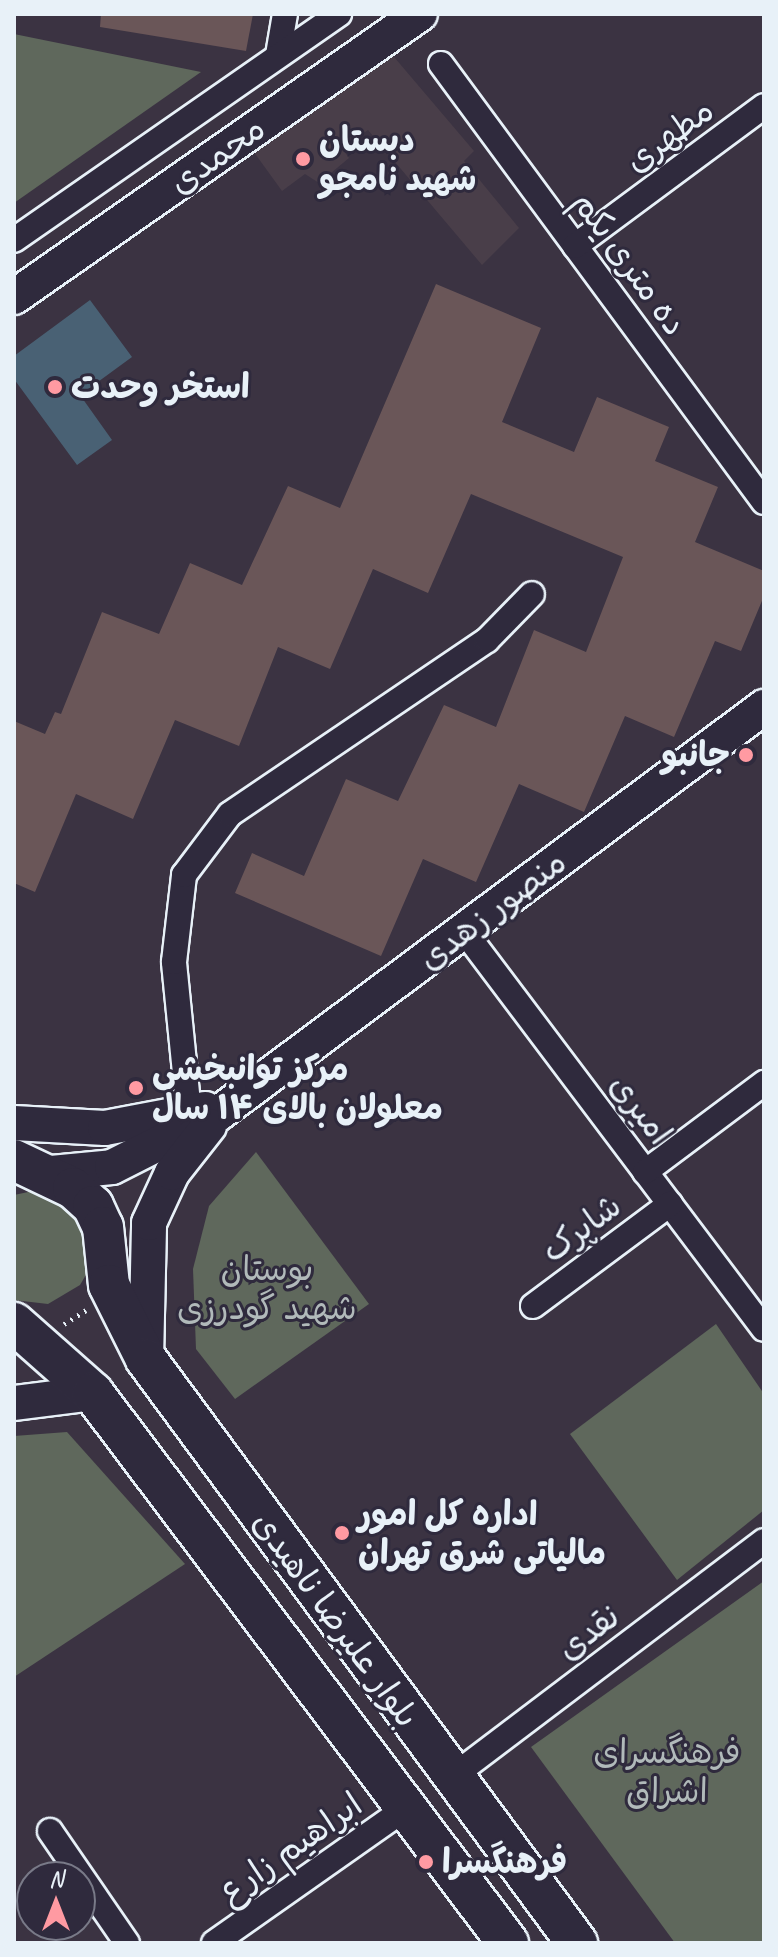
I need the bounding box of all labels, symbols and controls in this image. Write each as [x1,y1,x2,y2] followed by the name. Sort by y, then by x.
[617,89,721,181] street label: مطهری
[161,107,273,203] street label: محمدی
[319,119,476,198] place label: دبستان شهید نامجو
[294,150,312,168] marker: دبستان شهید نامجو
[564,183,696,343] street label: ده متری یکم
[71,367,250,407] place label: استخر وحدت
[46,378,64,396] marker: استخر وحدت
[661,735,730,775] place label: جانبو
[737,746,755,764] marker: جانبو
[410,841,574,979] street label: منصور زهدی
[152,1048,443,1128] place label: مرکز توانبخشی معلولان بالای ۱۴ سال
[601,1065,681,1153] street label: امیری
[127,1079,145,1097] marker: مرکز توانبخشی معلولان بالای ۱۴ سال
[533,1185,629,1271] street label: شاپرک
[177,1248,357,1328] park label: بوستان شهید گودرزی
[358,1493,606,1572] place label: اداره کل امور مالیاتی شرق تهران
[244,1503,428,1735] street label: بلوار علیرضا ناهیدی
[333,1524,351,1542] marker: اداره کل امور مالیاتی شرق تهران
[549,1595,627,1669] street label: نقدی
[593,1731,741,1810] park label: فرهنگسرای اشراق
[210,1784,370,1912] street label: ابراهیم زارع
[442,1842,567,1882] place label: فرهنگسرا
[417,1853,435,1871] marker: فرهنگسرا
[16,1861,96,1941] north arrow
[49,1865,63,1893] text: N

